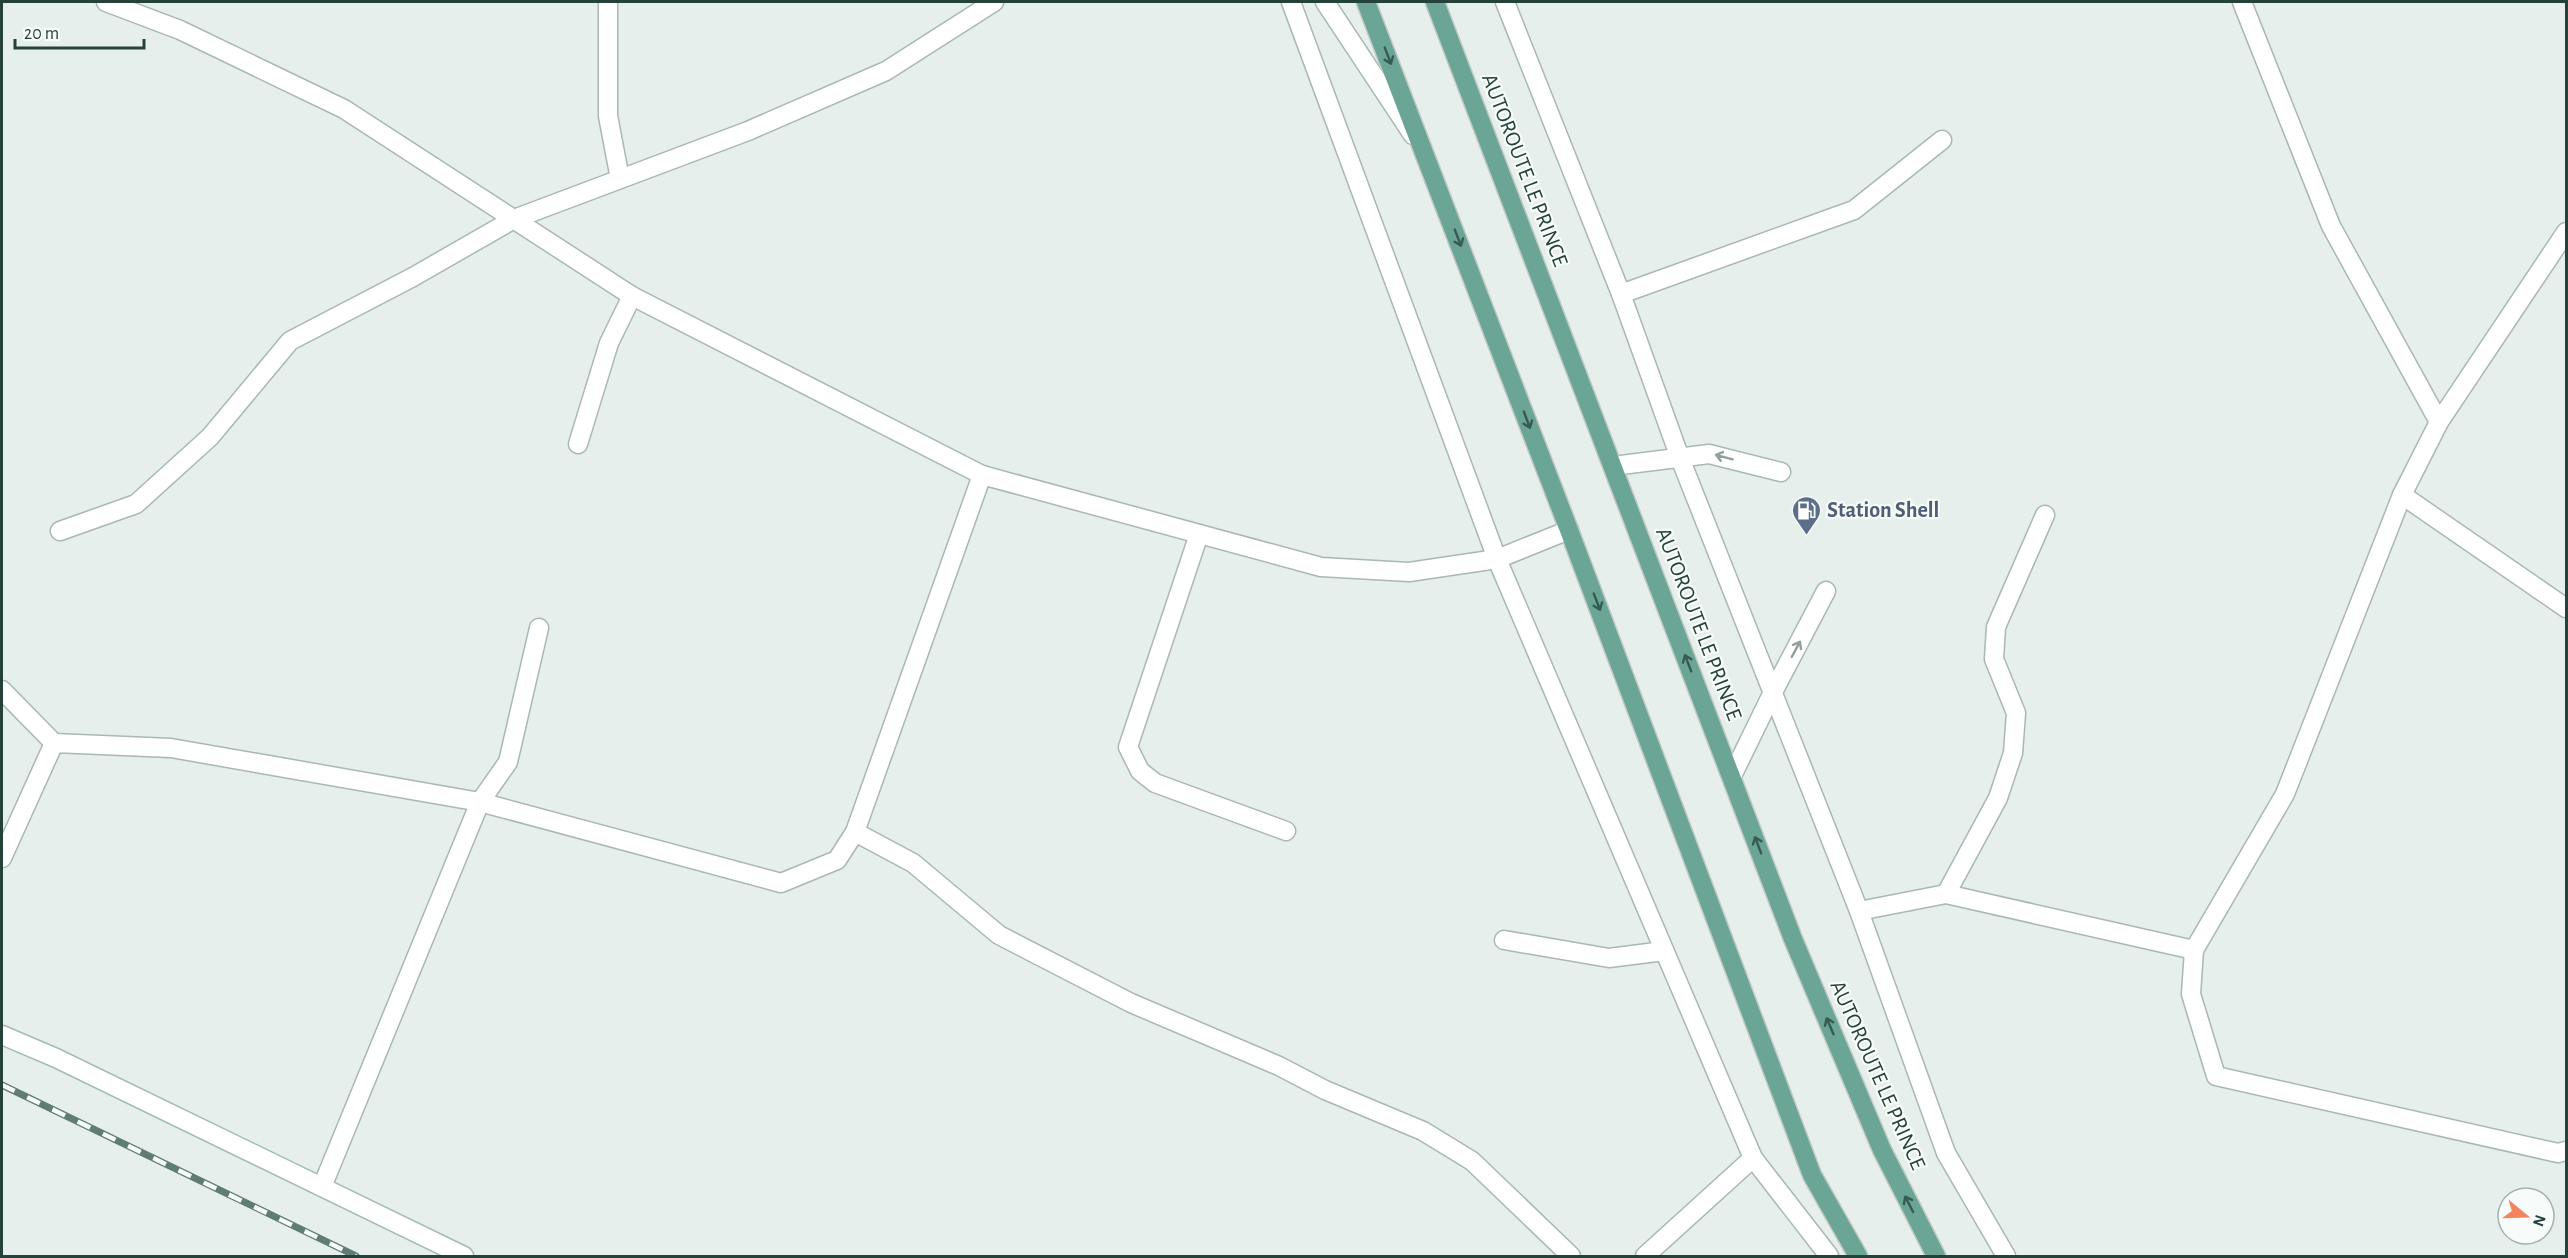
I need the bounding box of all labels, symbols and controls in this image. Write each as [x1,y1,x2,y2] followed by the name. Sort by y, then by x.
[15,12,144,50] scale bar
[24,25,59,43] text: 20 m
[1383,46,1394,65] one-way arrow
[1478,71,1572,270] street label: AUTOROUTE LE PRINCE
[1453,228,1464,247] one-way arrow
[1523,410,1534,429] one-way arrow
[1715,451,1734,463] one-way arrow
[1790,494,1822,536] fuel station icon: Station Shell
[1827,499,1939,521] place label: Station Shell
[1652,525,1746,724] street label: AUTOROUTE LE PRINCE
[1592,593,1603,611] one-way arrow
[1790,641,1802,658] one-way arrow
[1682,654,1693,673] one-way arrow
[1752,836,1763,855] one-way arrow
[1826,977,1930,1173] street label: AUTOROUTE LE PRINCE
[1824,1018,1835,1036] one-way arrow
[2496,1186,2556,1246] north arrow
[1903,1196,1915,1214] one-way arrow
[2530,1213,2549,1228] text: N

